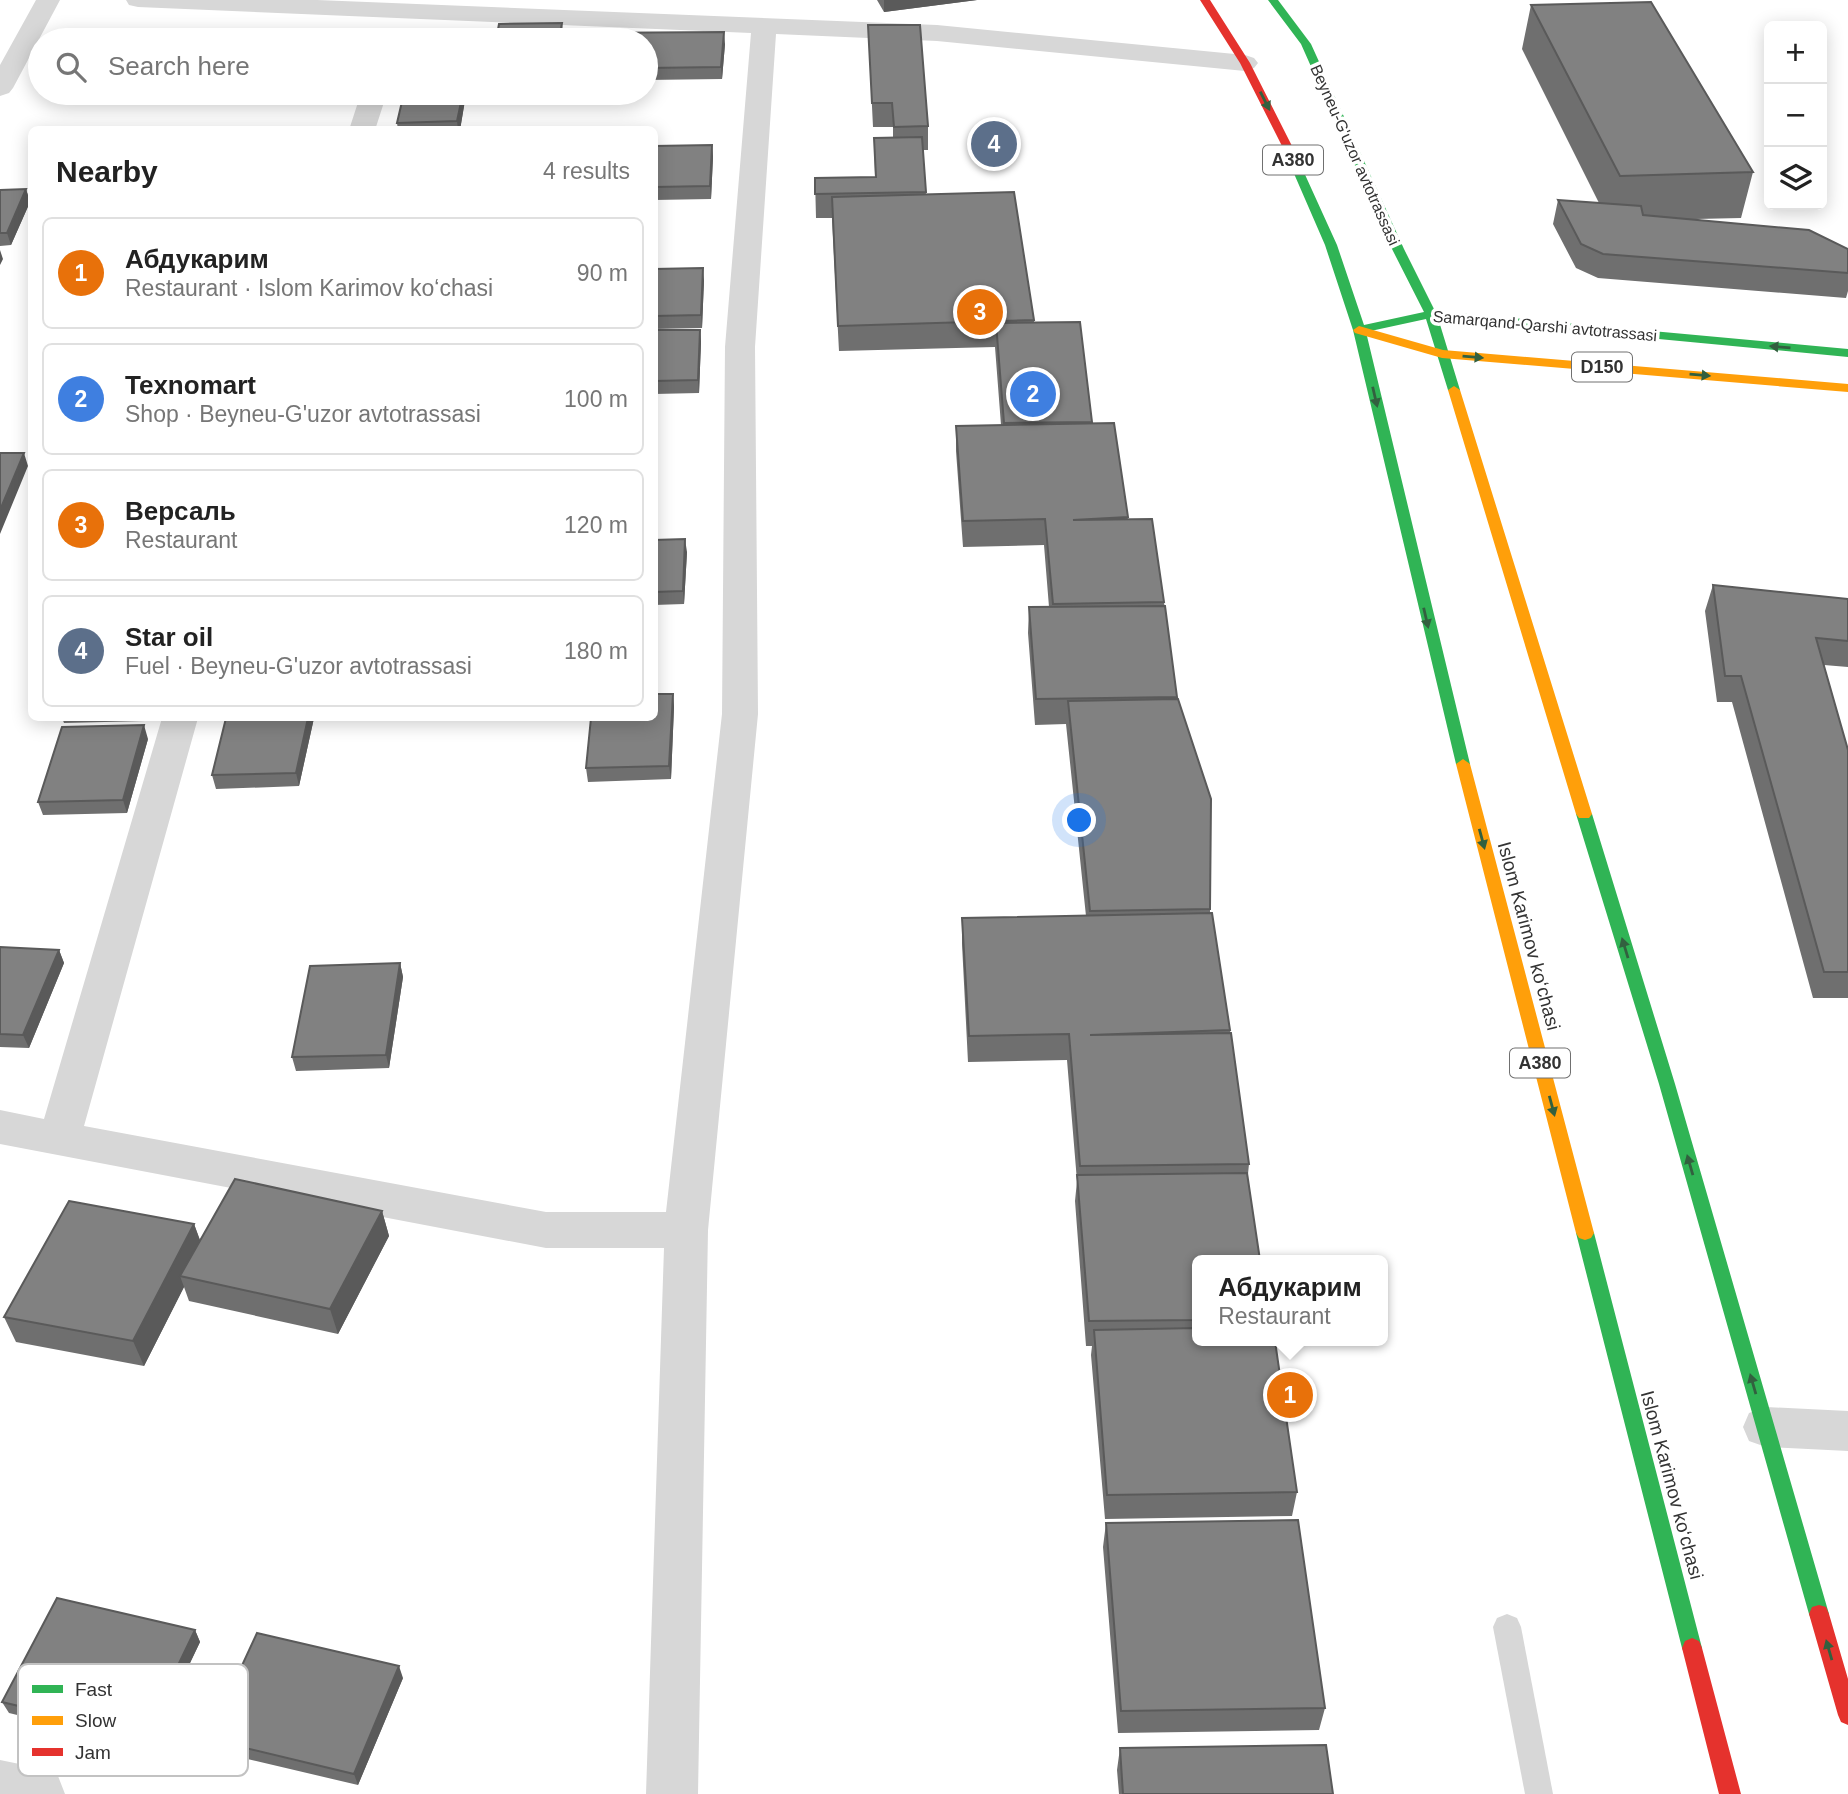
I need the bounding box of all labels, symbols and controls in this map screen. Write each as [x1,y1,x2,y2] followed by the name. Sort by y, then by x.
[1764,21,1827,210] map controls
[1764,21,1827,84] button: +
[28,28,658,105] search box
[52,48,90,86] icon: search
[108,51,250,81] text: Search here
[1307,62,1403,248] street label: Beyneu-G'uzor avtotrassasi
[1764,84,1827,147] button: −
[1259,91,1270,111] one-way arrow
[971,118,1017,170] pin: 4
[1263,146,1323,174] road number: A380
[1764,147,1827,210] button: layers
[56,155,158,188] text: Nearby
[543,158,630,184] text: 4 results
[125,244,269,274] text: Абдукарим
[75,260,87,286] text: 1
[577,260,628,286] text: 90 m
[125,275,493,301] text: Restaurant · Islom Karimov ko‘chasi
[957,286,1003,338] pin: 3
[1432,308,1658,344] street label: Samarqand-Qarshi avtotrassasi
[1769,341,1791,352] one-way arrow
[1462,352,1484,363] one-way arrow
[1572,352,1632,382] road number: D150
[1010,368,1056,420] pin: 2
[125,370,256,400] text: Texnomart
[1689,370,1711,381] one-way arrow
[75,386,87,412] text: 2
[564,386,628,412] text: 100 m
[1369,386,1380,408] one-way arrow
[125,401,481,427] text: Shop · Beyneu-G'uzor avtotrassasi
[125,496,236,526] text: Версаль
[75,512,87,538] text: 3
[564,512,628,538] text: 120 m
[125,527,238,553] text: Restaurant
[1421,607,1432,629] one-way arrow
[125,622,213,652] text: Star oil
[75,638,87,664] text: 4
[564,638,628,664] text: 180 m
[125,653,472,679] text: Fuel · Beyneu-G'uzor avtotrassasi
[1062,803,1096,837] your location
[1477,828,1488,850] one-way arrow
[1494,839,1564,1033] street label: Islom Karimov ko‘chasi
[1619,937,1629,958] one-way arrow
[1510,1048,1570,1078] road number: A380
[1547,1096,1558,1118] one-way arrow
[1684,1154,1695,1176] one-way arrow
[1192,1255,1388,1346] popup
[1218,1272,1362,1302] text: Абдукарим
[1218,1303,1331,1329] text: Restaurant
[1267,1369,1313,1421] pin: 1
[1747,1373,1758,1395] one-way arrow
[1637,1388,1707,1582] street label: Islom Karimov ko‘chasi
[1824,1639,1834,1660] one-way arrow
[18,1664,248,1776] legend
[75,1679,113,1700] text: Fast
[75,1710,116,1731] text: Slow
[75,1742,111,1763] text: Jam

